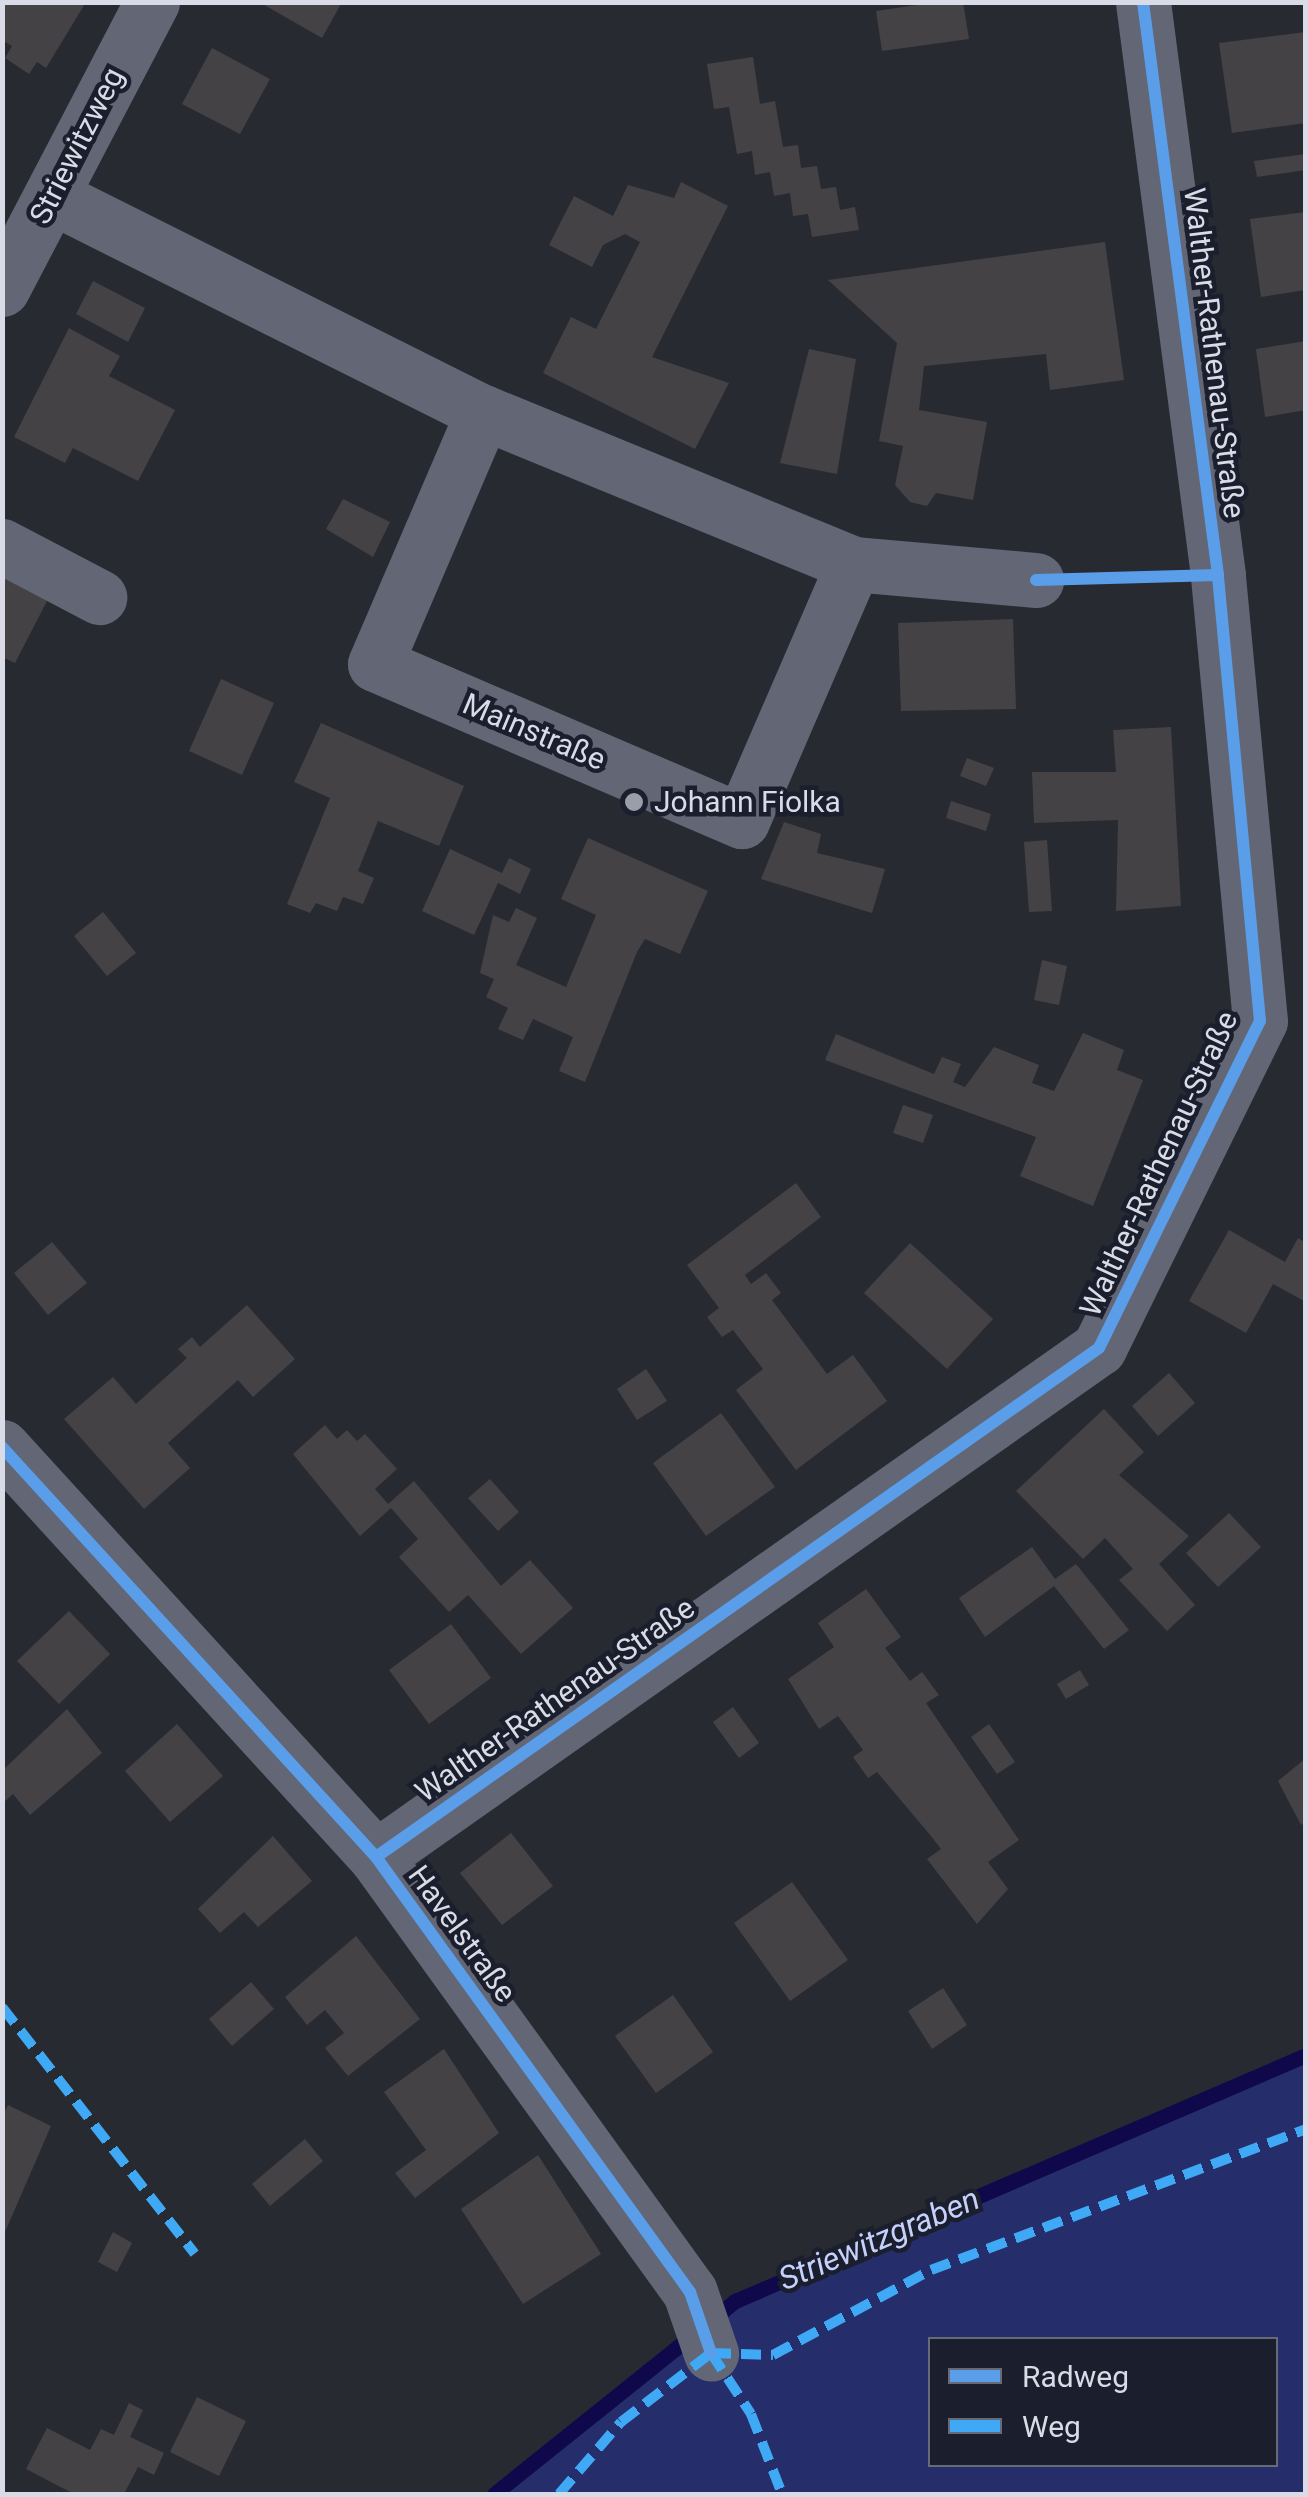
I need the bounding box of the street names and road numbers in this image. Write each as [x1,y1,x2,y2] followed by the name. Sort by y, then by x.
[22,62,132,230] street label: Striewitzweg
[1176,186,1252,520] street label: Walther-Rathenau-Straße
[457,686,611,778] street label: Mainstraße
[1072,1006,1246,1322] street label: Walther-Rathenau-Straße
[408,1590,702,1810] street label: Walther-Rathenau-Straße
[400,1859,524,2009] street label: Havelstraße

